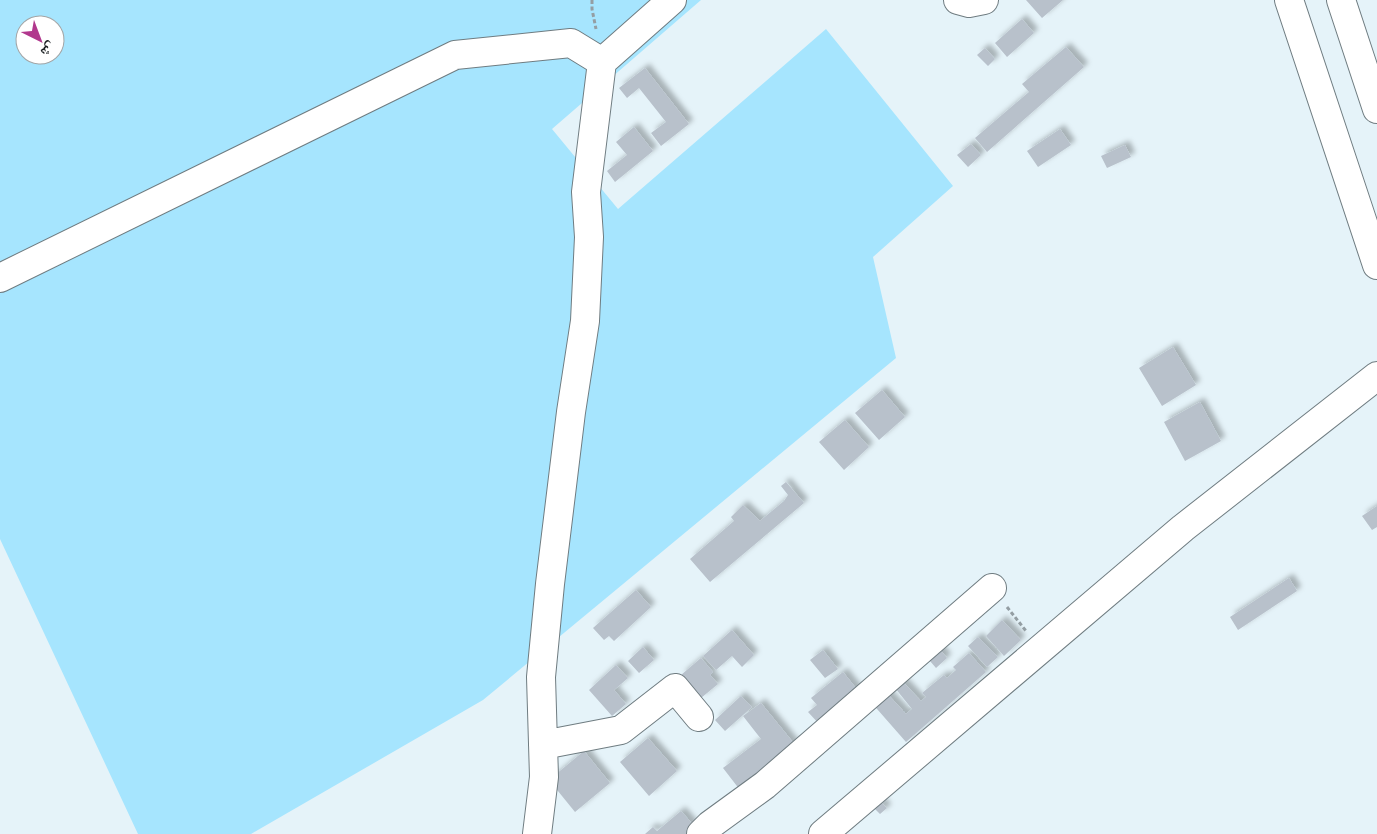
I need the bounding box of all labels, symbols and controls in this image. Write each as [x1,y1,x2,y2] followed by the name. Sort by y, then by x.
[15,15,65,65] north arrow
[37,38,60,61] text: ش

